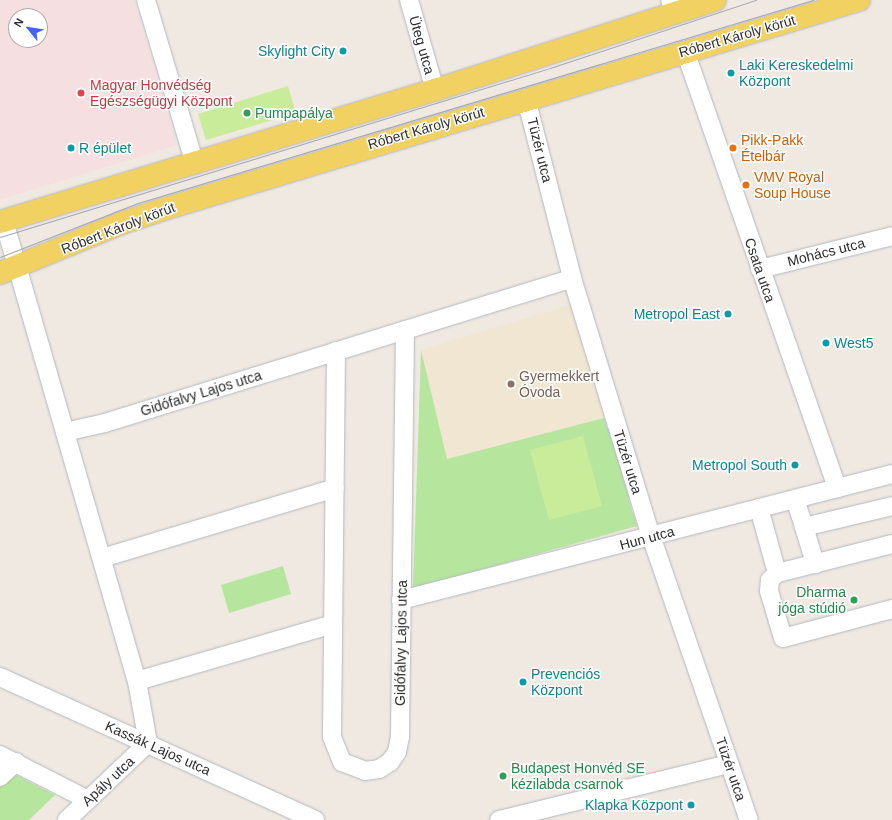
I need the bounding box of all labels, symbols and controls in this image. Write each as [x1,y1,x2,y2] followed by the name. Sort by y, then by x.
[8,8,48,48] north arrow
[677,11,797,61] street label: Róbert Károly körút
[406,14,438,76] street label: Üteg utca
[11,16,26,29] text: N
[258,43,335,59] place label: Skylight City
[338,46,348,56] marker: Skylight City
[739,57,853,90] place label: Laki Kereskedelmi Központ
[726,68,736,78] marker: Laki Kereskedelmi Központ
[90,77,232,110] place label: Magyar Honvédség Egészségügyi Központ
[75,87,87,99] marker: Magyar Honvédség Egészségügyi Központ
[366,103,486,153] street label: Róbert Károly körút
[255,105,333,121] place label: Pumpapálya
[242,108,252,118] marker: Pumpapálya
[524,116,556,184] street label: Tüzér utca
[741,132,803,164] place label: Pikk-Pakk Ételbár
[79,140,131,156] place label: R épület
[66,143,76,153] marker: R épület
[728,143,738,153] marker: Pikk-Pakk Ételbár
[754,169,831,202] place label: VMV Royal Soup House
[741,180,751,190] marker: VMV Royal Soup House
[59,199,177,257] street label: Róbert Károly körút
[785,234,867,270] street label: Mohács utca
[741,236,779,304] street label: Csata utca
[634,306,720,322] place label: Metropol East
[723,309,733,319] marker: Metropol East
[834,335,873,351] place label: West5
[821,338,831,348] marker: West5
[138,367,264,419] street label: Gidófalvy Lajos utca
[519,368,599,400] place label: Gyermekkert Óvoda
[506,379,516,389] marker: Gyermekkert Óvoda
[610,428,646,496] street label: Tüzér utca
[692,457,787,473] place label: Metropol South
[790,460,800,470] marker: Metropol South
[618,523,676,553] street label: Hun utca
[392,580,410,706] street label: Gidófalvy Lajos utca
[778,584,846,616] place label: Dharma jóga stúdió
[849,595,859,605] marker: Dharma jóga stúdió
[531,666,600,698] place label: Prevenciós Központ
[518,677,528,687] marker: Prevenciós Központ
[103,717,213,779] street label: Kassák Lajos utca
[712,735,750,803] street label: Tüzér utca
[78,753,138,809] street label: Apály utca
[511,760,645,792] place label: Budapest Honvéd SE kézilabda csarnok
[498,771,508,781] marker: Budapest Honvéd SE kézilabda csarnok
[585,797,683,813] place label: Klapka Központ
[686,800,696,810] marker: Klapka Központ

